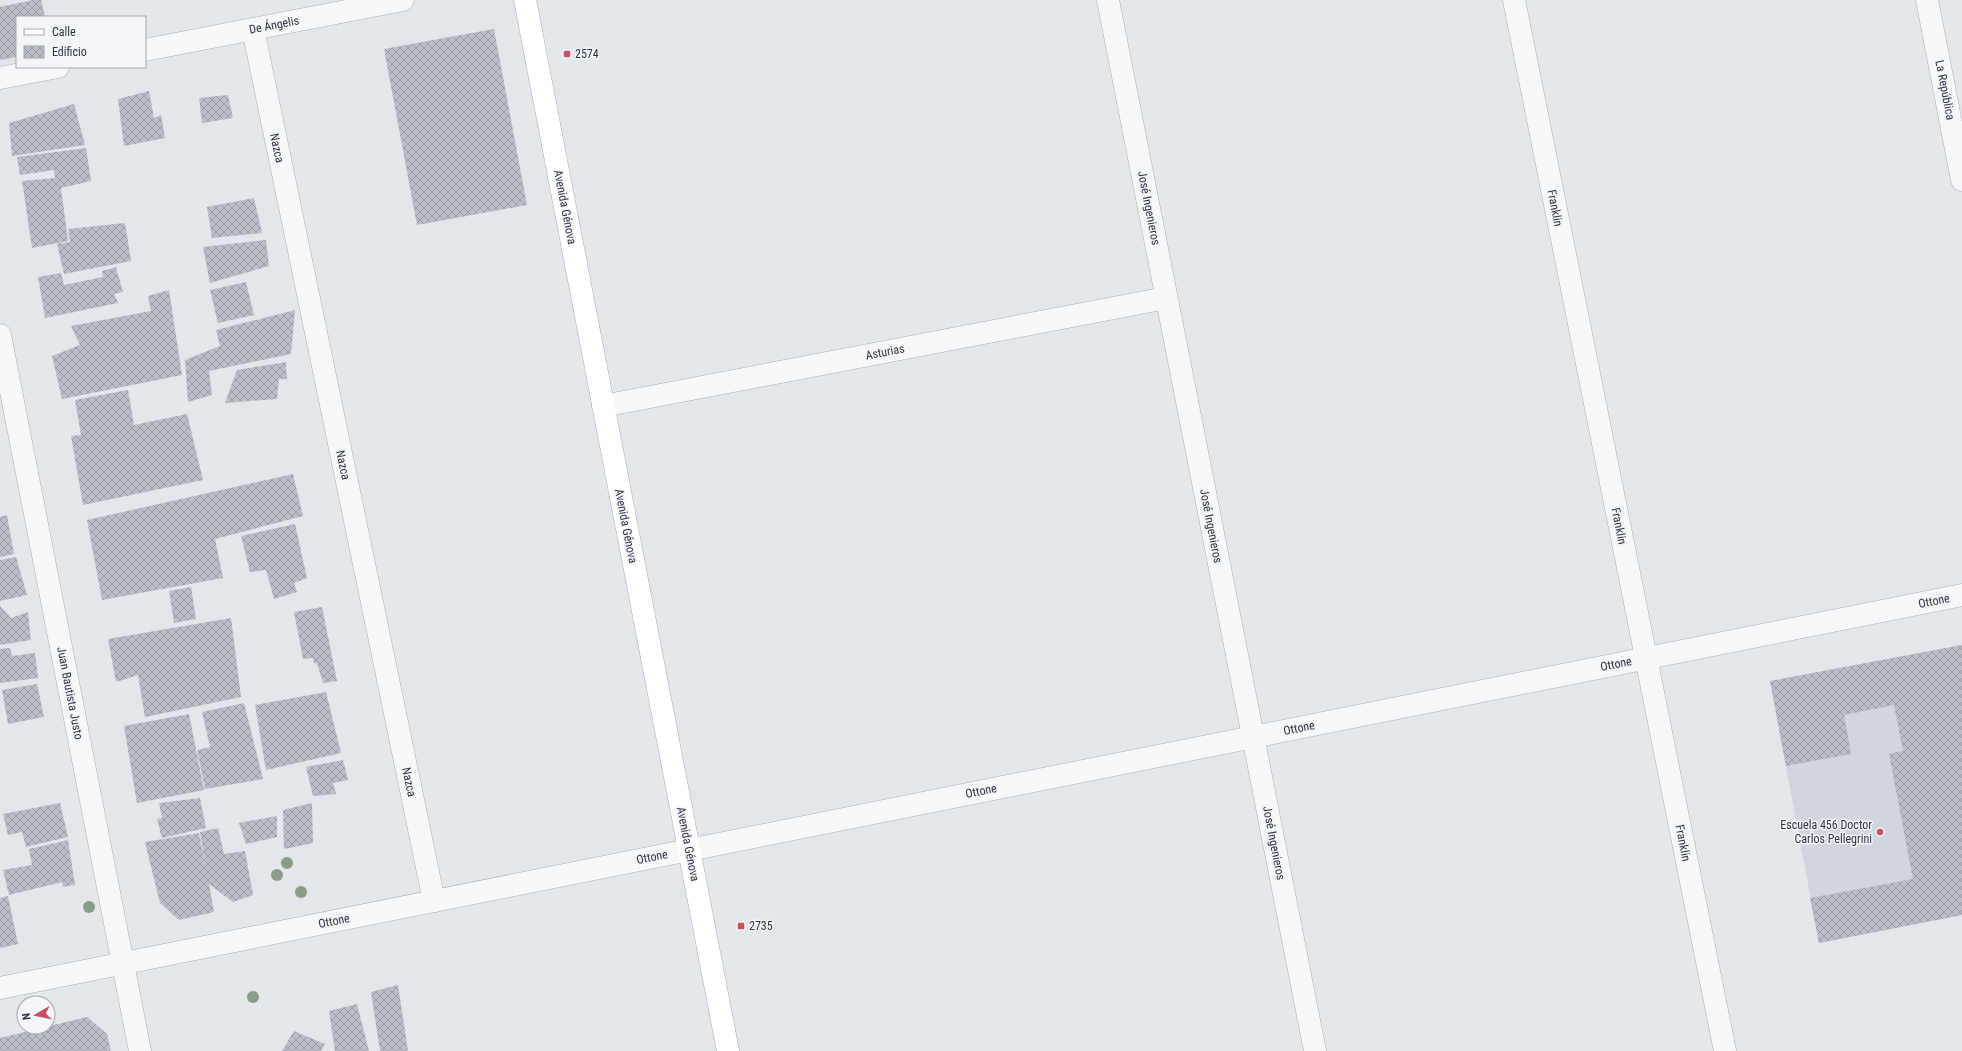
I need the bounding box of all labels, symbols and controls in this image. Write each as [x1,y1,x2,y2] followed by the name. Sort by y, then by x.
[248,12,300,37] street label: De Ángelis
[16,16,146,68] legend
[52,25,76,39] text: Calle
[52,45,87,59] text: Edificio
[575,47,599,61] place label: 2574
[562,49,572,59] marker: 2574
[1932,59,1958,121] street label: La República
[267,132,287,164] street label: Nazca
[551,169,579,246] street label: Avenida Génova
[1135,170,1163,246] street label: José Ingenieros
[1545,188,1565,228] street label: Franklin
[864,341,906,363] street label: Asturias
[333,449,353,481] street label: Nazca
[612,488,640,565] street label: Avenida Génova
[1197,488,1225,564] street label: José Ingenieros
[1609,506,1629,546] street label: Franklin
[1917,591,1951,611] street label: Ottone
[54,645,86,741] street label: Juan Bautista Justo
[1599,654,1633,674] street label: Ottone
[1282,718,1316,738] street label: Ottone
[399,766,419,798] street label: Nazca
[964,781,998,801] street label: Ottone
[1260,805,1288,881] street label: José Ingenieros
[674,806,702,883] street label: Avenida Génova
[1780,818,1872,846] place label: Escuela 456 Doctor Carlos Pellegrini
[1673,823,1693,863] street label: Franklin
[1875,827,1885,837] marker: Escuela 456 Doctor Carlos Pellegrini
[635,847,669,867] street label: Ottone
[317,911,351,931] street label: Ottone
[749,919,773,933] place label: 2735
[736,921,746,931] marker: 2735
[16,995,56,1035] north arrow
[20,1012,34,1021] text: N

